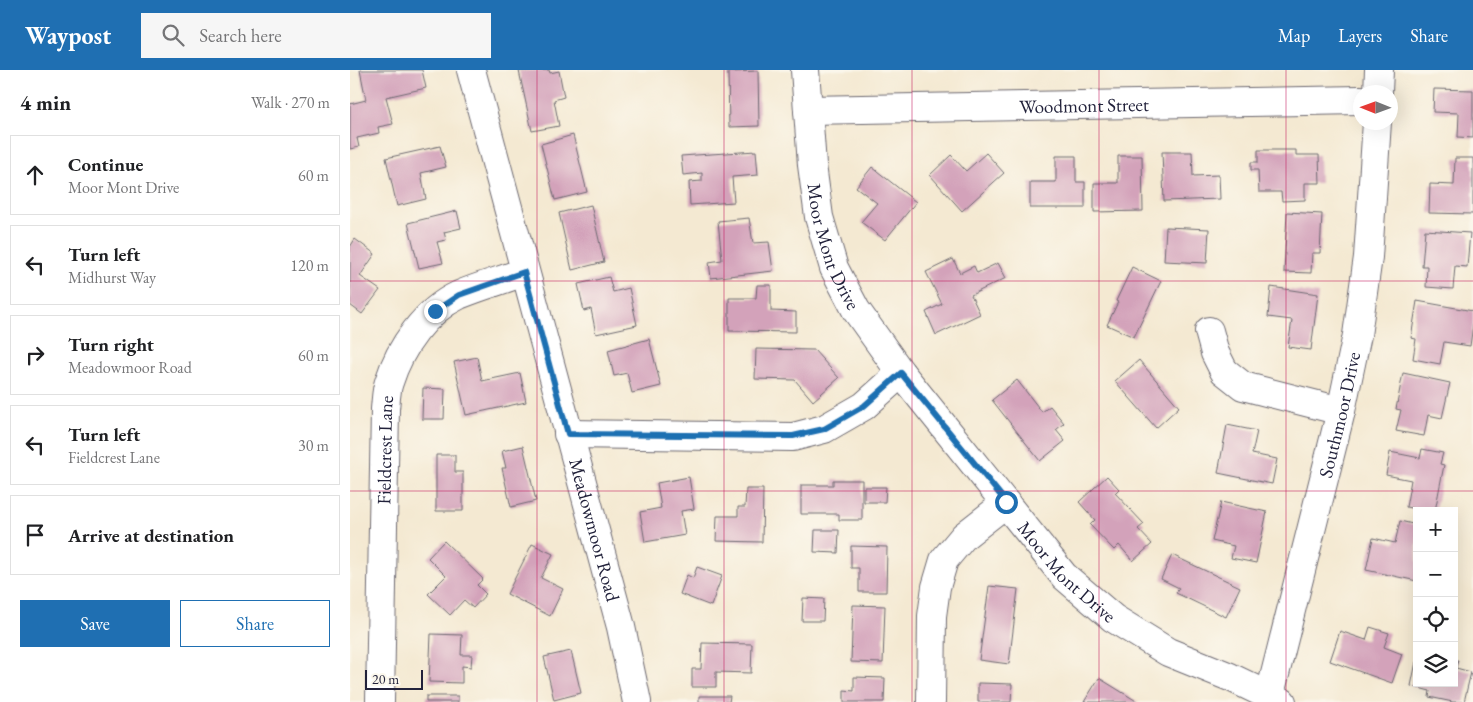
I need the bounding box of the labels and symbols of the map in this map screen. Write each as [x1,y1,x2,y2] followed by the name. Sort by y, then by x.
[1353,85,1398,130] north arrow
[1019,91,1149,119] street label: Woodmont Street
[802,182,866,314] street label: Moor Mont Drive
[424,300,447,323] route end
[1312,350,1366,480] street label: Southmoor Drive
[371,394,399,505] street label: Fieldcrest Lane
[564,455,626,604] street label: Meadowmoor Road
[995,491,1018,514] route start
[1012,516,1122,628] street label: Moor Mont Drive
[365,667,422,690] scale bar

